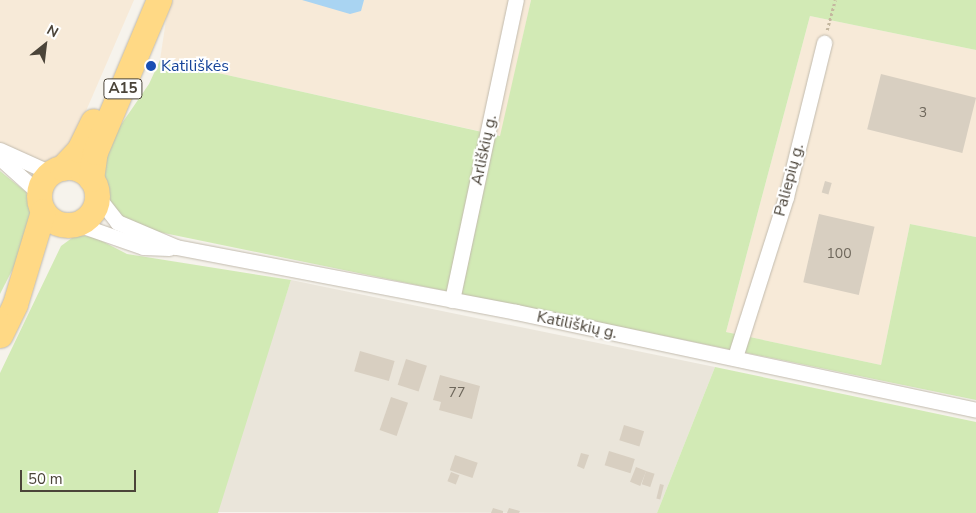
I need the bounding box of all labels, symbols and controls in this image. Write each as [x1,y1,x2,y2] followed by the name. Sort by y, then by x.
[20,20,70,70] north arrow
[43,21,62,42] text: N
[161,56,229,76] place label: Katiliškės
[145,60,157,72] marker: Katiliškės
[103,76,143,102] road number: A15
[919,105,927,121] house number: 3
[467,113,501,187] street label: Arliškių g.
[770,142,808,218] street label: Paliepių g.
[826,246,852,262] house number: 100
[535,307,619,343] street label: Katiliškių g.
[449,385,465,401] house number: 77
[22,460,139,492] scale bar
[28,469,63,489] text: 50 m

